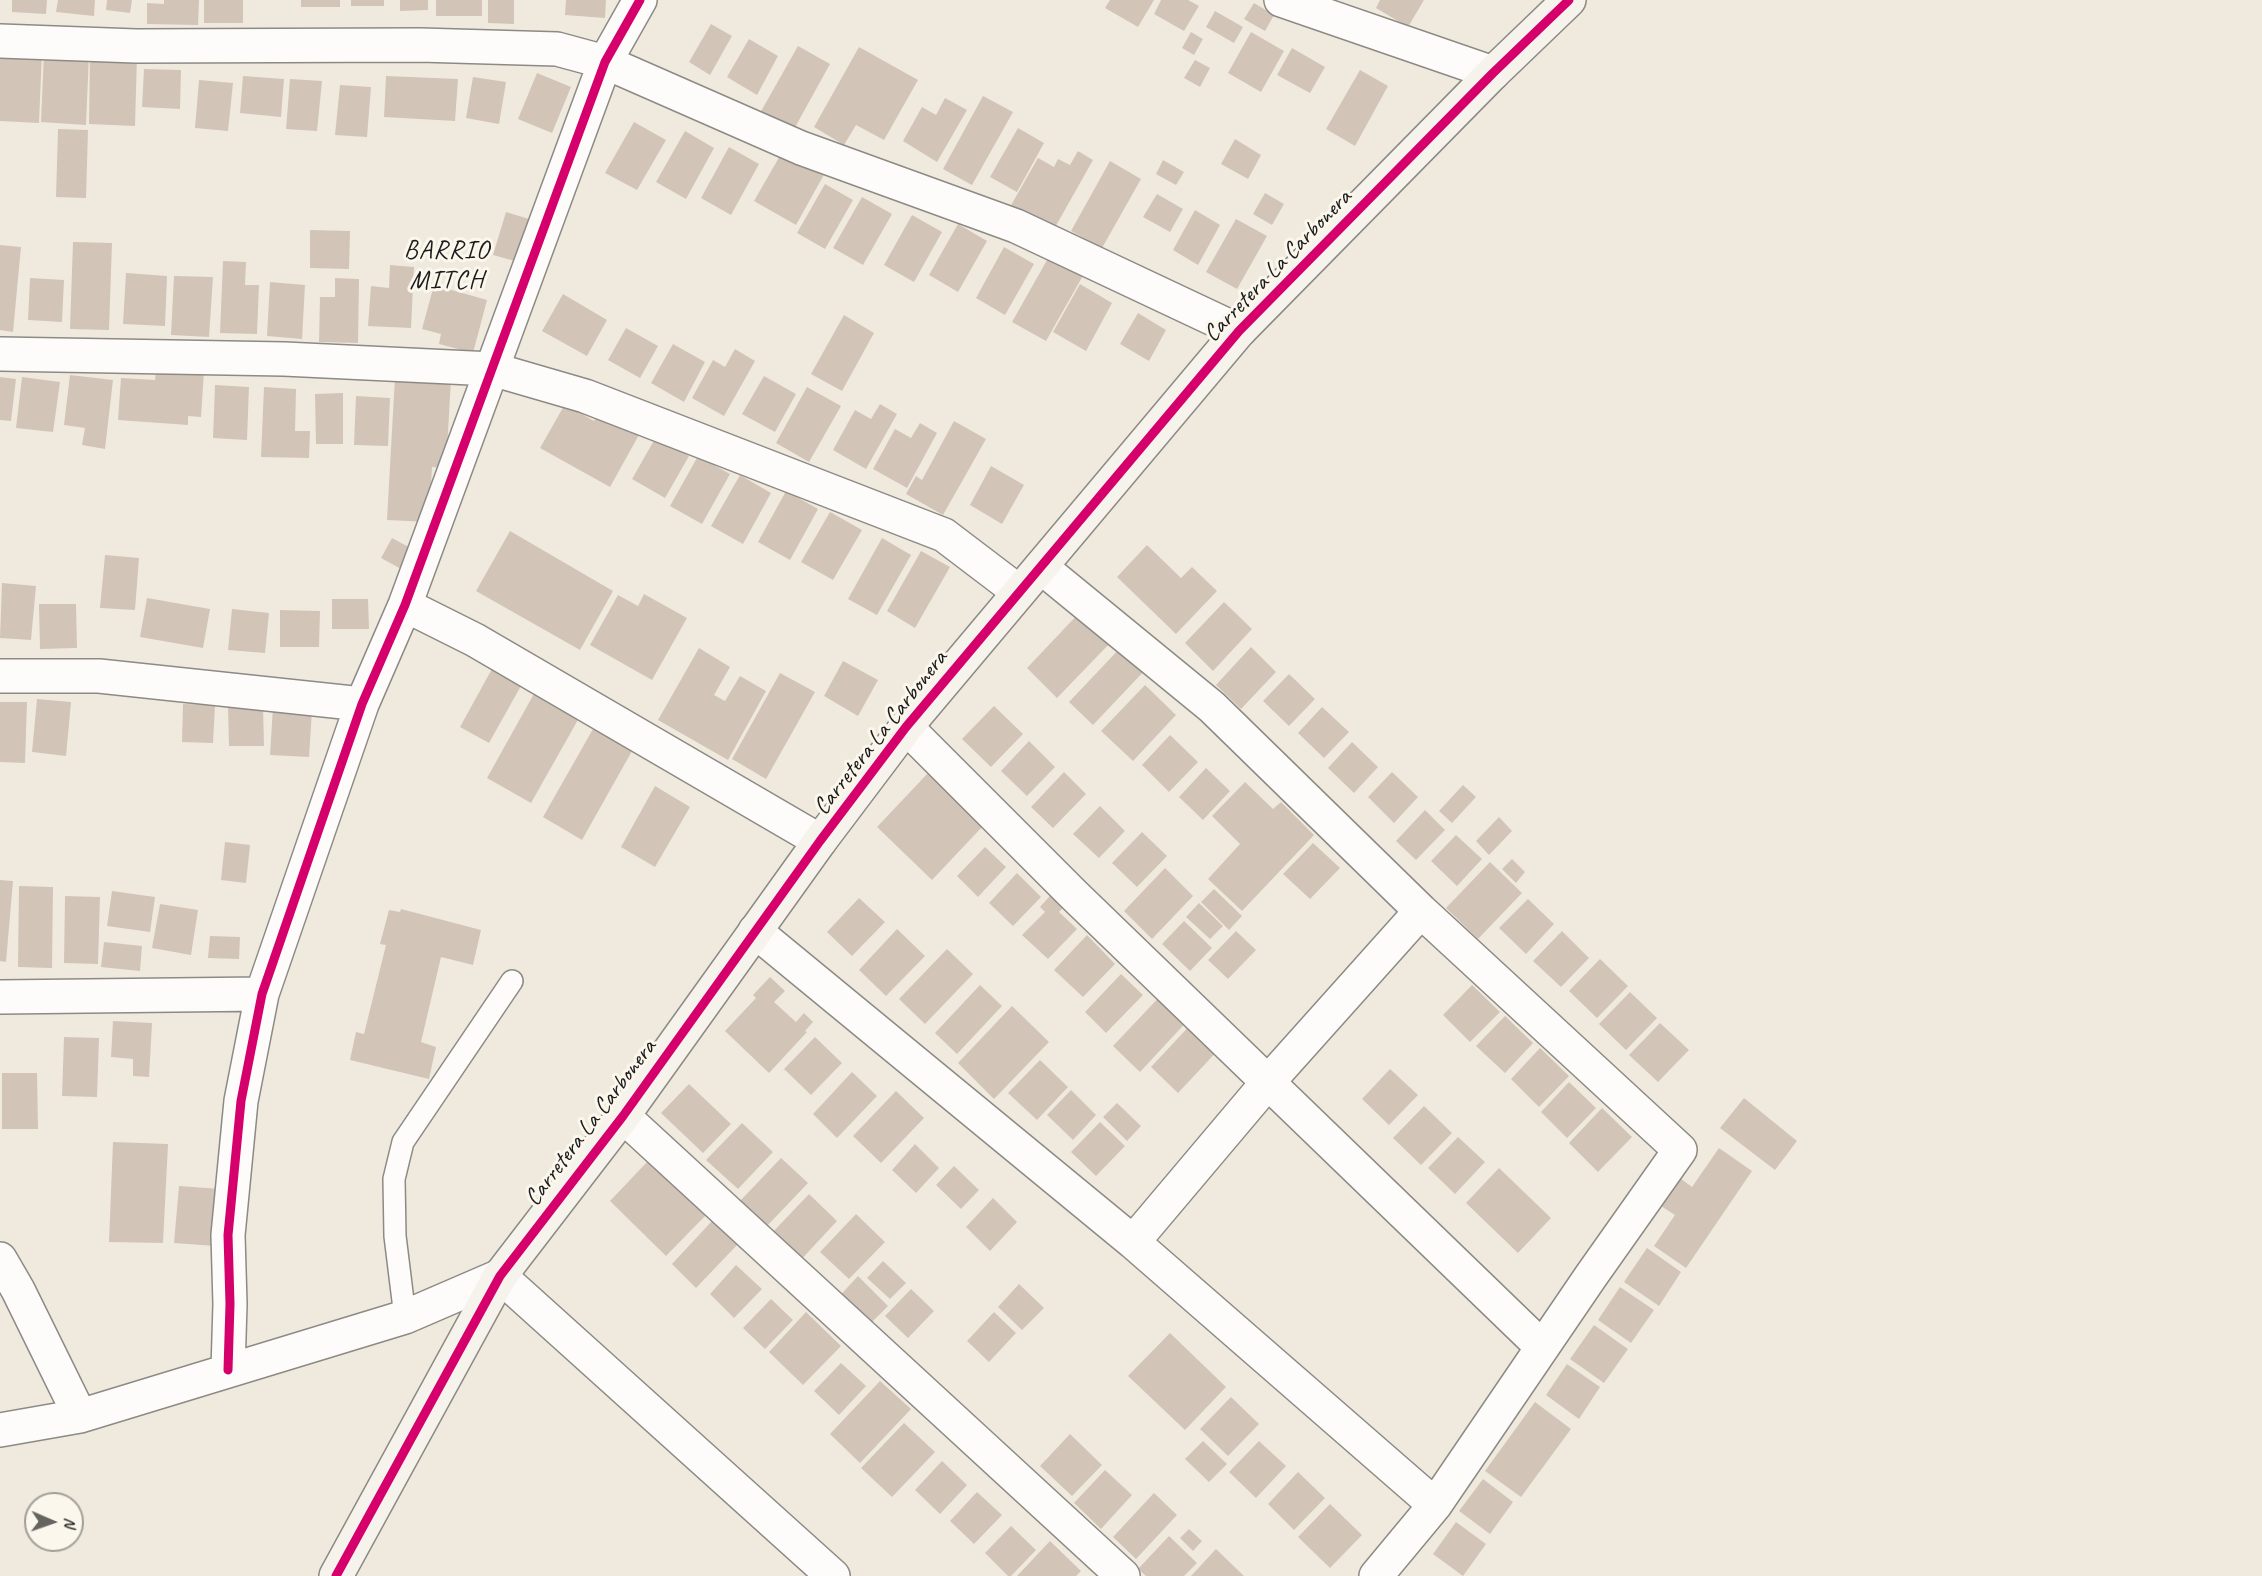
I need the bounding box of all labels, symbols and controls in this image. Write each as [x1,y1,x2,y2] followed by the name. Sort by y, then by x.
[1198,184,1358,348] street label: Carretera La Carbonera
[405,235,489,296] district label: BARRIO MITCH
[808,645,954,821] street label: Carretera La Carbonera
[519,1034,663,1212] street label: Carretera La Carbonera
[24,1492,84,1552] north arrow
[60,1517,80,1528] text: N

